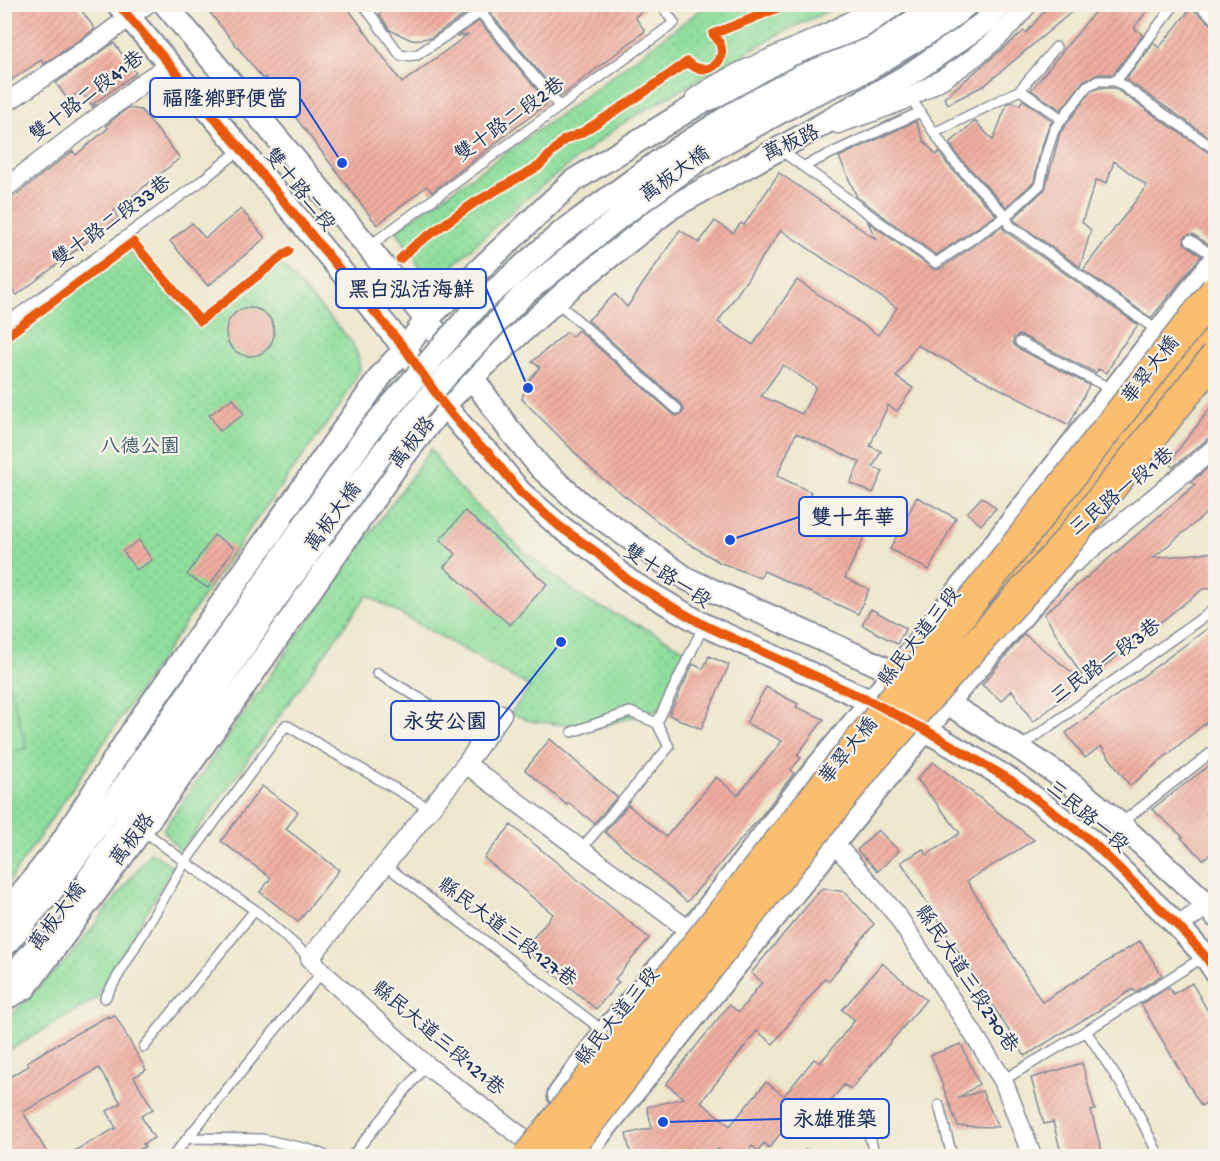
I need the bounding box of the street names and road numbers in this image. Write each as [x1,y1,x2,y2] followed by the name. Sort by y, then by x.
[25,45,151,149] street label: 雙十路二段41巷
[451,71,571,168] street label: 雙十路二段2巷
[759,120,825,168] street label: 萬板路
[636,142,715,209] street label: 萬板大橋
[258,144,340,237] street label: 雙十路二段
[48,170,178,274] street label: 雙十路二段33巷
[1117,331,1186,410] street label: 華翠大橋
[385,411,442,475] street label: 萬板路
[1065,442,1181,542] street label: 三民路一段1巷
[301,478,368,557] street label: 萬板大橋
[618,539,715,615] street label: 雙十路一段
[873,582,967,692] street label: 縣民大道三段
[1046,613,1167,711] street label: 三民路一段3巷
[814,712,884,790] street label: 華翠大橋
[1040,776,1133,859] street label: 三民路一段
[105,808,162,872] street label: 萬板路
[432,873,582,994] street label: 縣民大道三段127巷
[24,878,92,957] street label: 萬板大橋
[909,901,1024,1059] street label: 縣民大道三段270巷
[571,963,666,1072] street label: 縣民大道三段
[366,976,510,1103] street label: 縣民大道三段121巷

